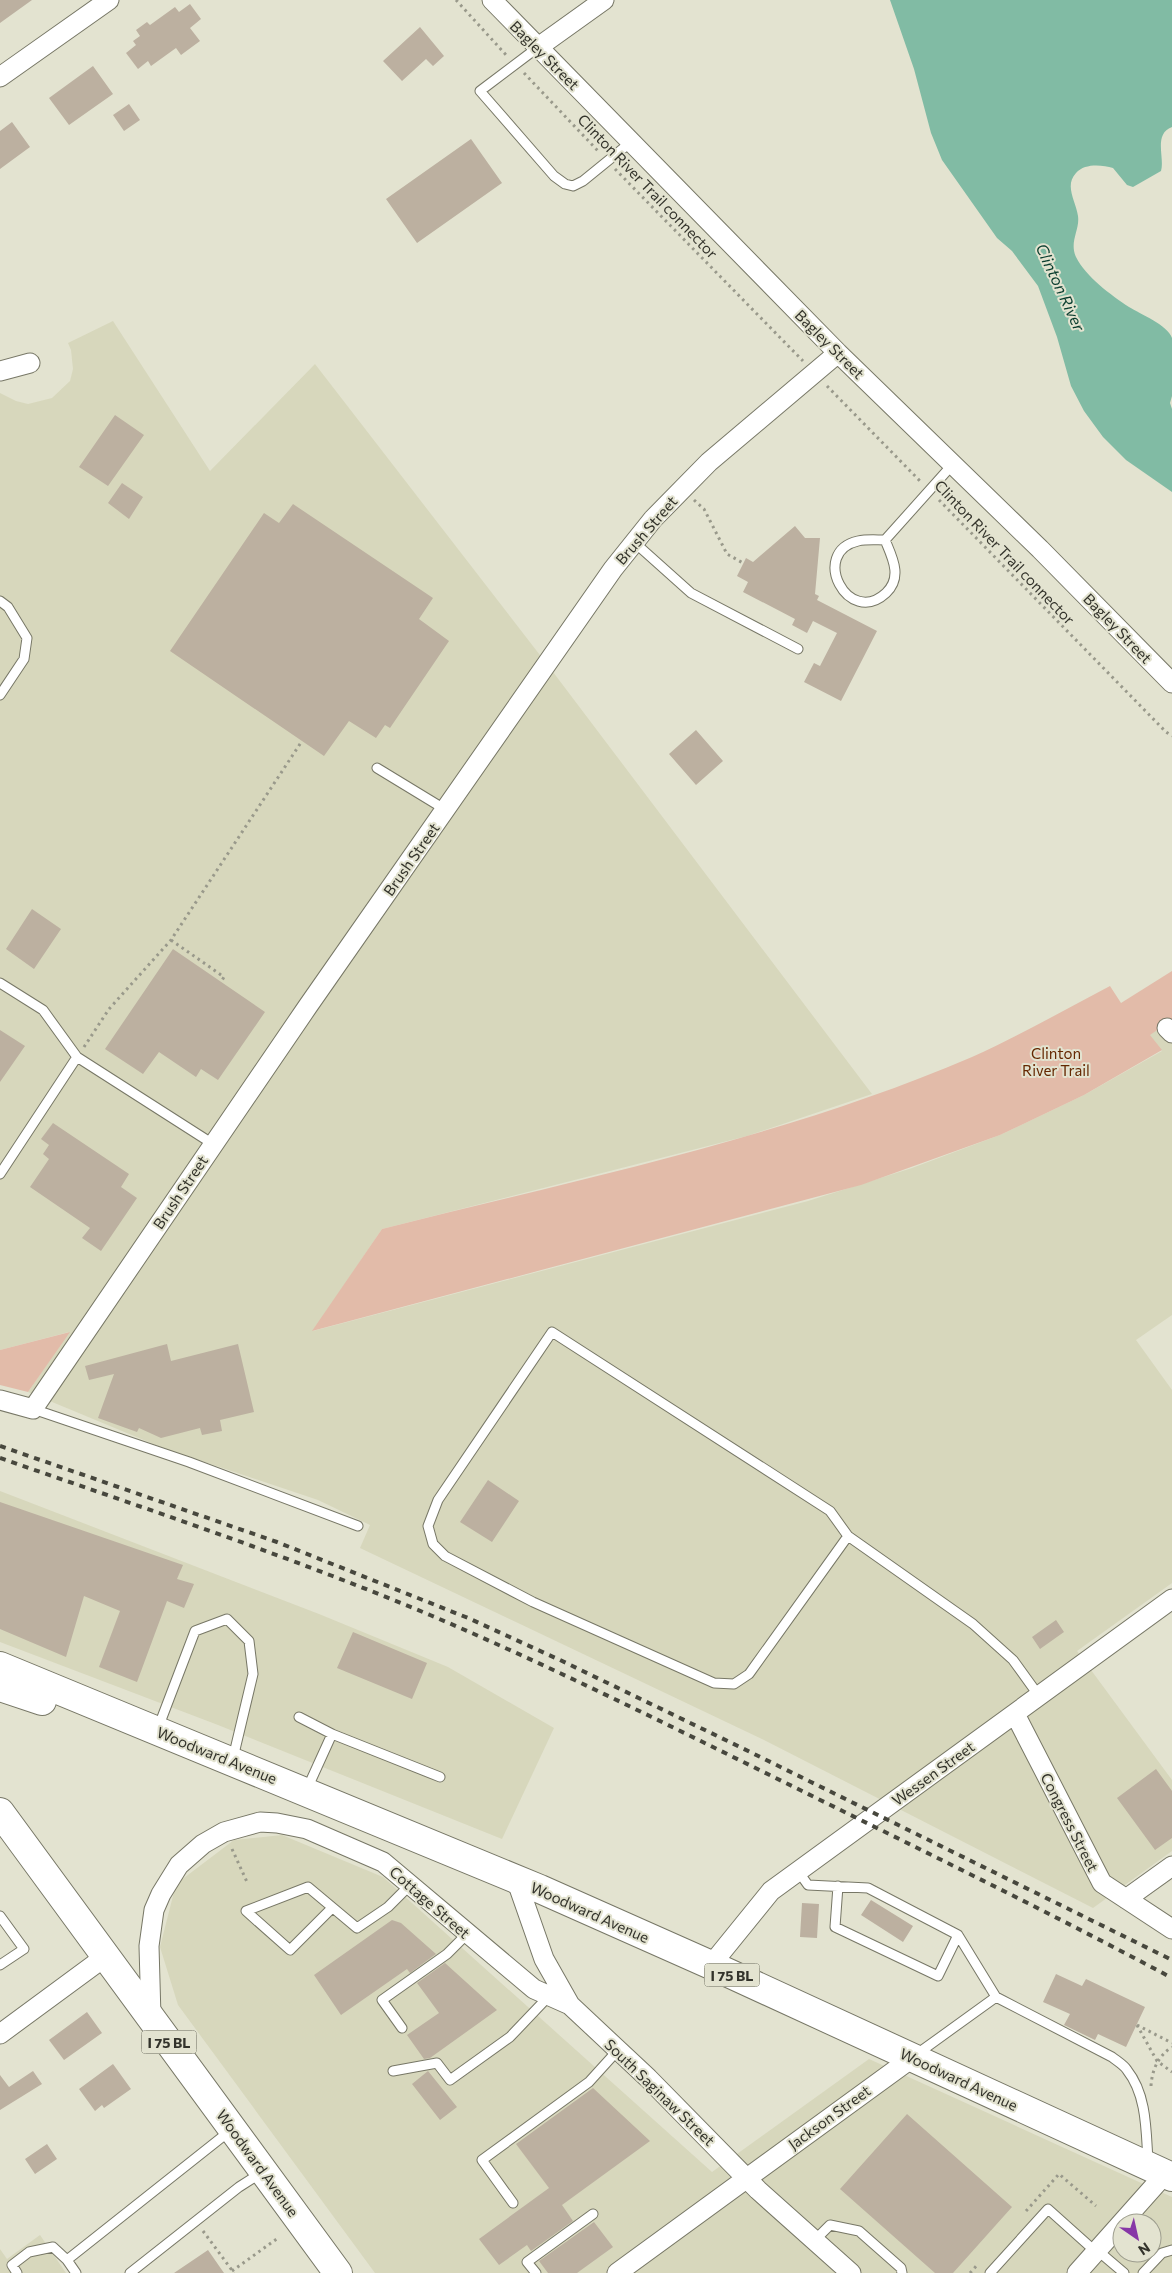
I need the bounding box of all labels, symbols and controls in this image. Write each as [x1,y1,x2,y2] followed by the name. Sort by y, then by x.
[507,17,583,93] street label: Bagley Street
[574,110,722,262] street label: Clinton River Trail connector
[1032,240,1090,334] water label: Clinton River
[792,306,868,382] street label: Bagley Street
[931,476,1079,628] street label: Clinton River Trail connector
[611,492,681,568] street label: Brush Street
[1080,589,1156,667] street label: Bagley Street
[379,819,443,899] street label: Brush Street
[1022,1044,1090,1079] park label: Clinton River Trail
[149,1152,211,1232] street label: Brush Street
[154,1723,280,1787] street label: Woodward Avenue
[888,1737,978,1809] street label: Wessen Street
[1037,1770,1103,1874] street label: Congress Street
[386,1862,474,1942] street label: Cottage Street
[528,1878,652,1946] street label: Woodward Avenue
[704,1964,760,1986] road number: I 75 BL
[142,2030,196,2054] road number: I 75 BL
[601,2035,719,2149] street label: South Saginaw Street
[897,2044,1021,2114] street label: Woodward Avenue
[784,2081,874,2153] street label: Jackson Street
[213,2106,303,2220] street label: Woodward Avenue
[1112,2213,1162,2263] north arrow
[1135,2239,1154,2259] text: N

